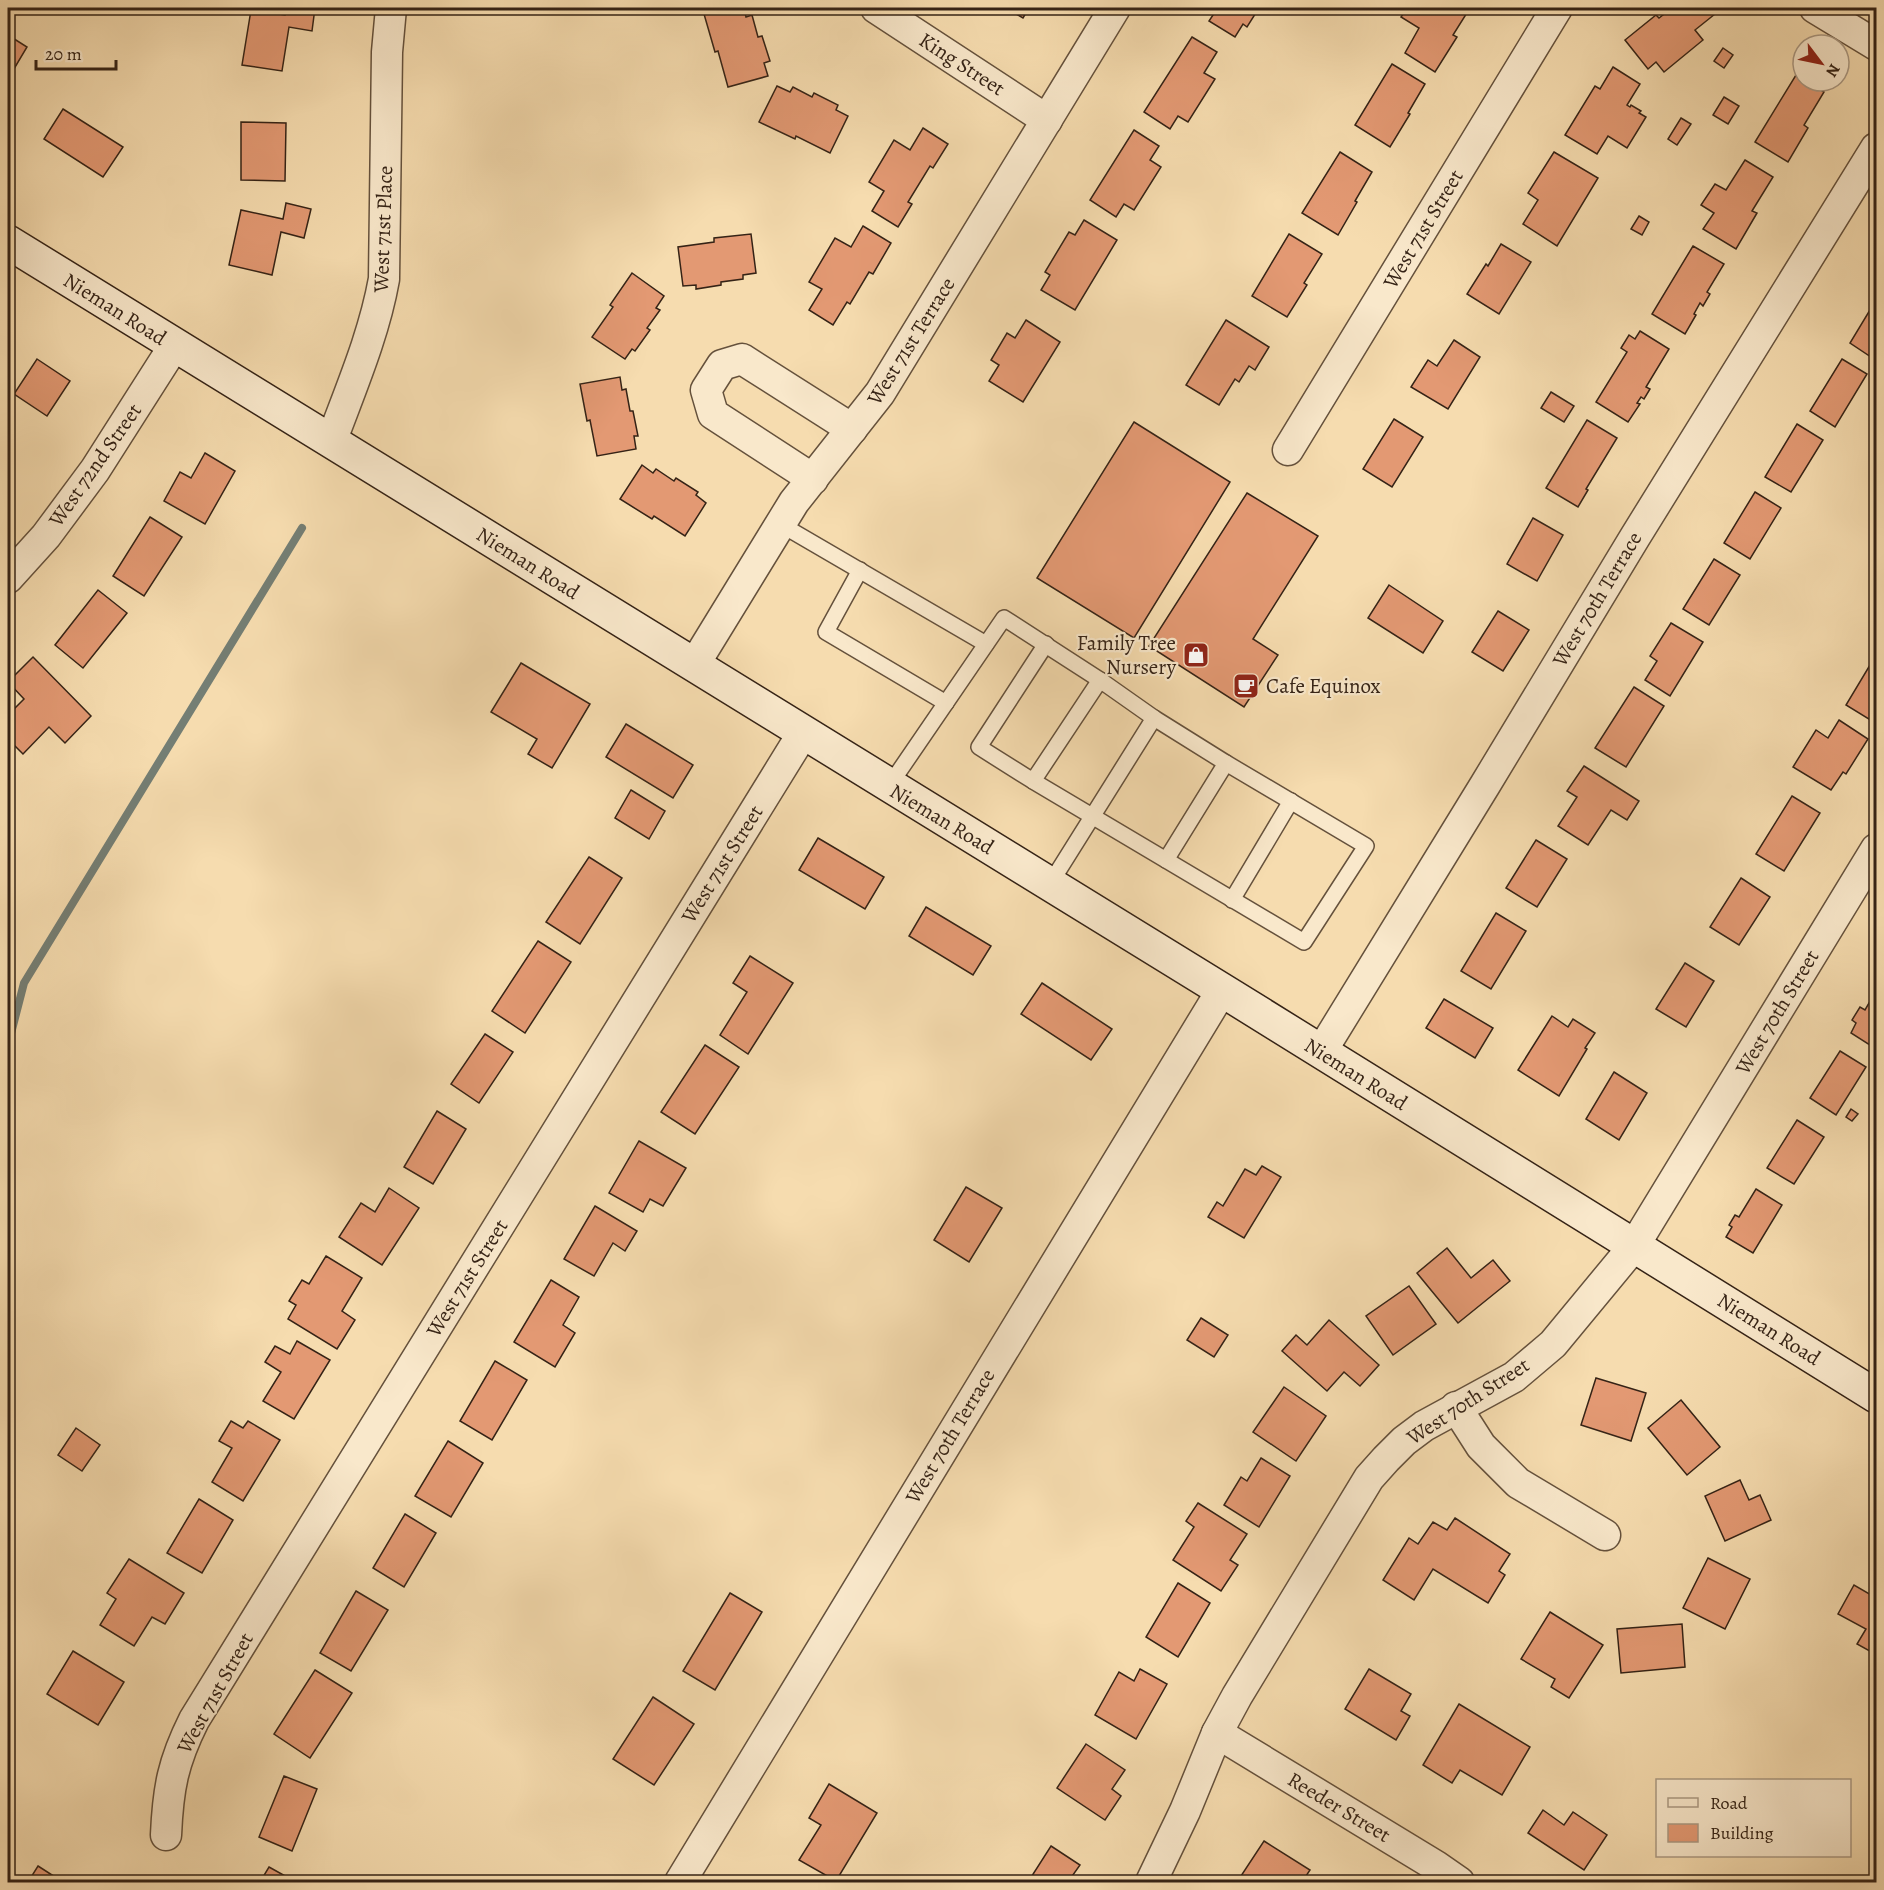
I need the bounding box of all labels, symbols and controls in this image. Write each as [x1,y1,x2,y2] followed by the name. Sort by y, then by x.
[914,26,1010,102] street label: King Street
[36,33,116,71] scale bar
[1791,33,1851,93] north arrow
[45,42,82,66] text: 20 m
[1820,60,1845,81] text: N
[1376,164,1470,295] street label: West 71st Street
[367,165,399,294] street label: West 71st Place
[58,266,173,352] street label: Nieman Road
[860,272,961,411] street label: West 71st Terrace
[42,398,148,533] street label: West 72nd Street
[471,520,586,606] street label: Nieman Road
[1545,526,1648,672] street label: West 70th Terrace
[1077,629,1177,681] place label: Family Tree Nursery
[1181,640,1211,670] shop icon: Family Tree Nursery
[1231,671,1261,701] cafe icon: Cafe Equinox
[1266,672,1381,700] place label: Cafe Equinox
[885,777,1000,861] street label: Nieman Road
[674,800,769,929] street label: West 71st Street
[1728,944,1825,1080] street label: West 70th Street
[1299,1031,1414,1117] street label: Nieman Road
[419,1214,514,1343] street label: West 71st Street
[1712,1286,1827,1372] street label: Nieman Road
[1400,1351,1535,1452] street label: West 70th Street
[898,1363,1001,1509] street label: West 70th Terrace
[170,1628,260,1759] street label: West 71st Street
[1282,1765,1396,1849] street label: Reeder Street
[1656,1779,1851,1857] legend
[1710,1791,1748,1815] text: Road
[1710,1821,1774,1845] text: Building

